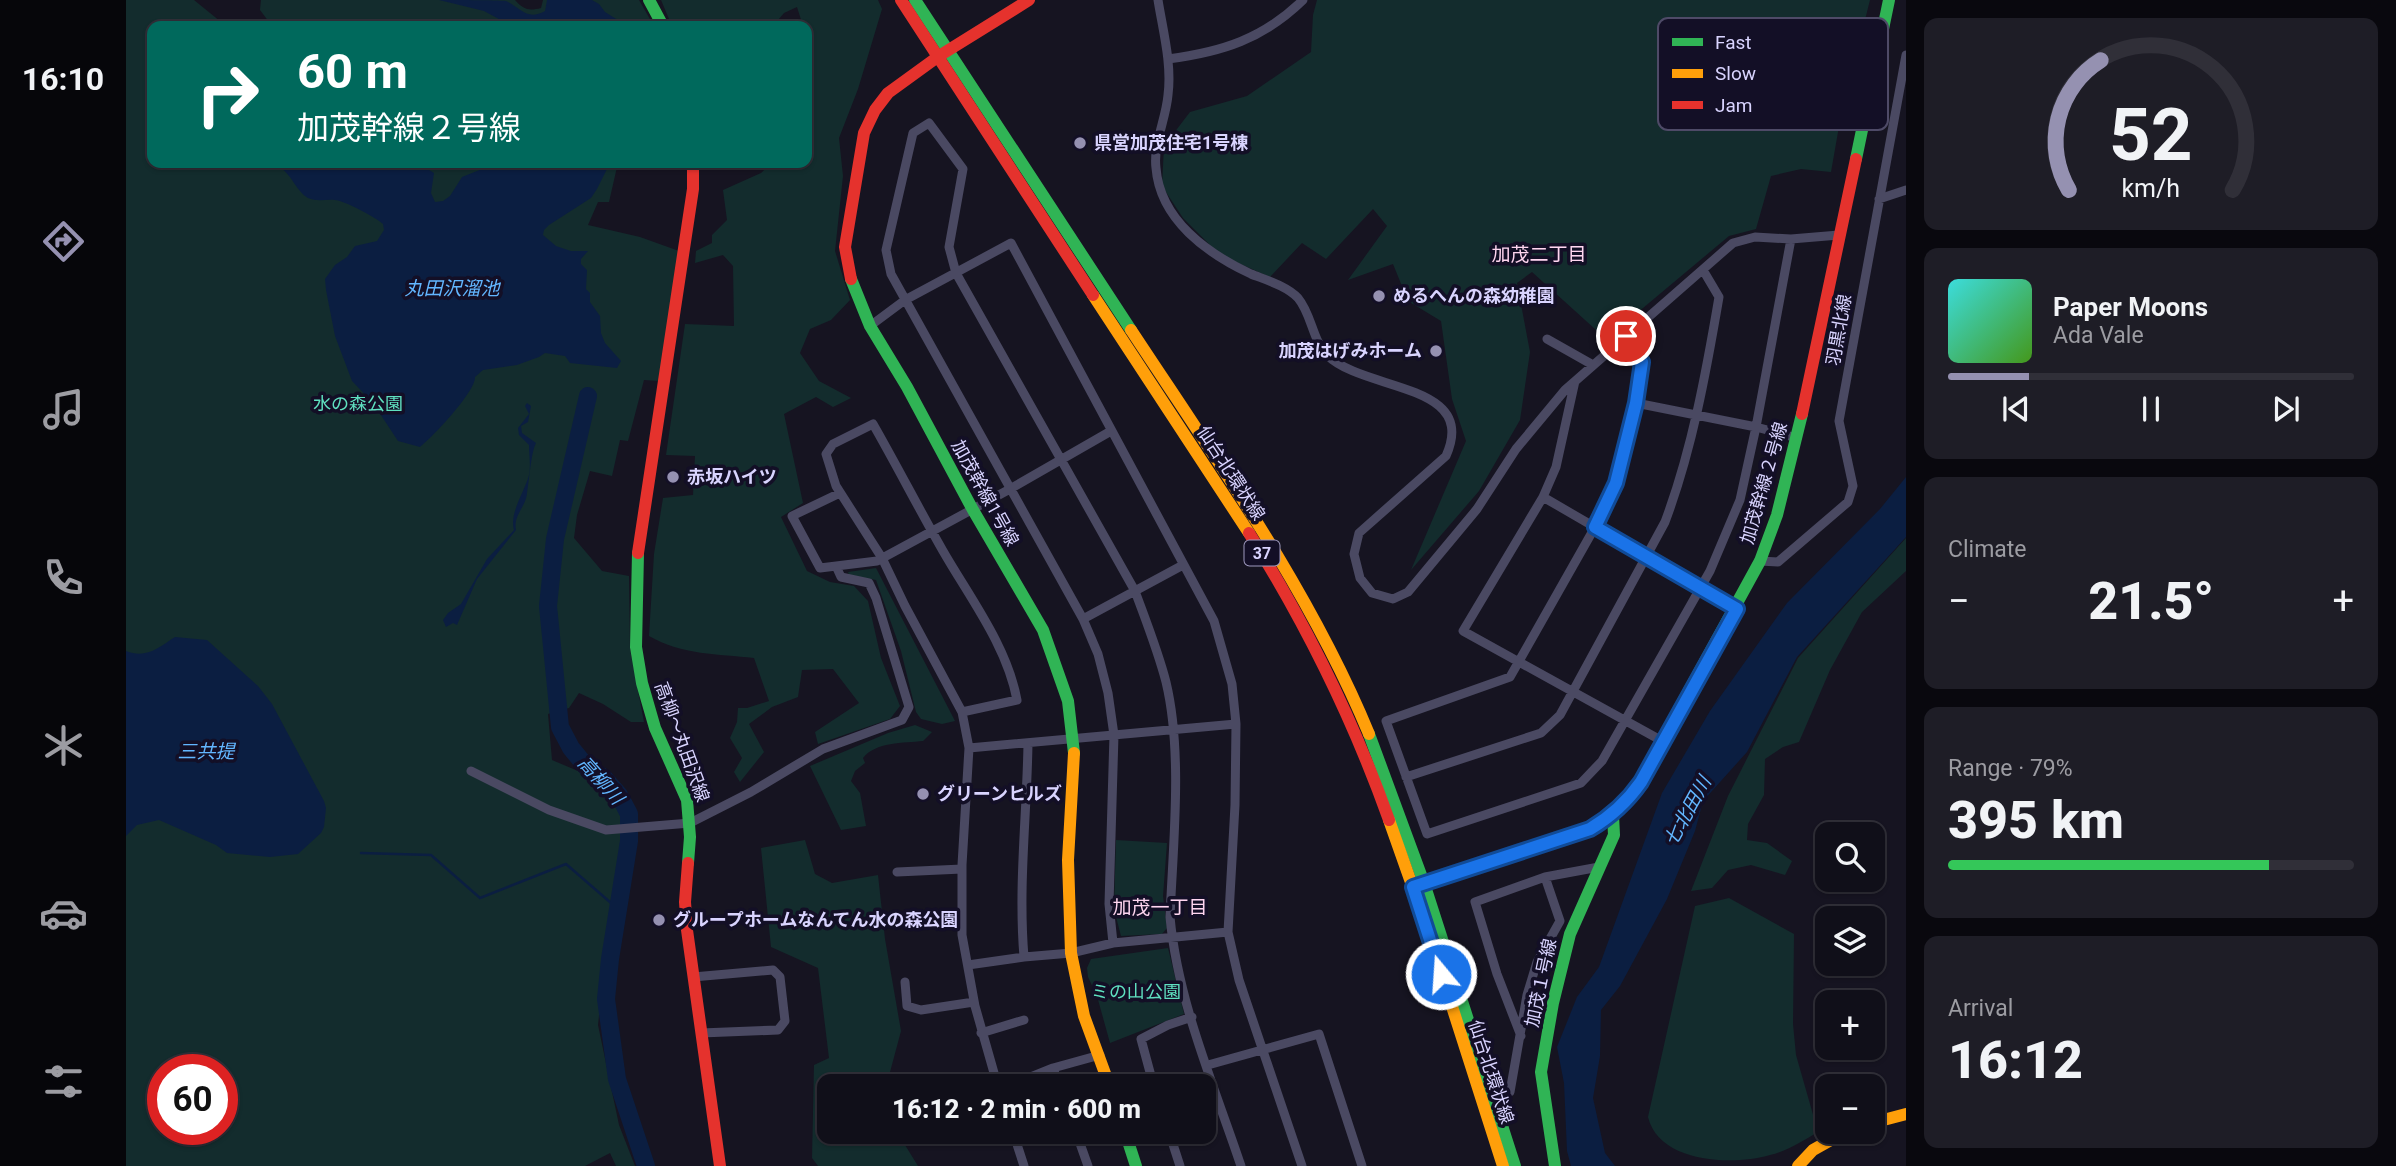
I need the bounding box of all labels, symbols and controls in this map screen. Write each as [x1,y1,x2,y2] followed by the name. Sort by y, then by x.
[1658,18,1888,130] legend
[1715,31,1752,54] text: Fast
[297,43,408,100] text: 60 m
[182,49,273,140] icon: right
[22,60,104,98] text: 16:10
[1715,62,1756,85] text: Slow
[2109,92,2193,178] text: 52
[1715,94,1752,117] text: Jam
[297,109,521,147] text: 加茂幹線２号線
[1094,132,1248,153] place label: 県営加茂住宅1号棟
[1072,135,1088,151] marker: 県営加茂住宅1号棟
[2122,174,2180,203] text: km/h
[39,217,88,266] icon: directions
[1491,243,1587,266] district label: 加茂二丁目
[404,277,501,300] water label: 丸田沢溜池
[1393,285,1555,306] place label: めるへんの森幼稚園
[1371,288,1387,304] marker: めるへんの森幼稚園
[2053,292,2208,322] text: Paper Moons
[1822,293,1855,367] street label: 羽黒北線
[1596,306,1656,366] pin
[1607,317,1645,355] icon: arrive
[2053,322,2144,349] text: Ada Vale
[1279,340,1422,361] place label: 加茂はげみホーム
[1428,343,1444,359] marker: 加茂はげみホーム
[39,385,88,434] icon: music
[1997,390,2035,428] icon: previous
[2132,390,2170,428] icon: pause
[2267,390,2305,428] icon: next
[313,393,403,414] park label: 水の森公園
[1736,419,1791,546] street label: 加茂幹線２号線
[1193,422,1270,524] street label: 仙台北環状線
[948,436,1023,550] street label: 加茂幹線1号線
[687,466,777,487] place label: 赤坂ハイツ
[665,469,681,485] marker: 赤坂ハイツ
[1948,536,2027,563] text: Climate
[1244,540,1280,566] road number: 37
[39,553,88,602] icon: phone
[2088,571,2214,632] text: 21.5°
[1948,579,1970,623] text: −
[2332,579,2354,623] text: +
[651,679,714,805] street label: 高柳～丸田沢線
[39,721,88,770] icon: climate
[177,740,236,763] water label: 三共提
[573,751,630,811] water label: 高柳川
[1948,755,2073,782] text: Range · 79%
[1659,771,1717,850] water label: 七北田川
[937,783,1062,804] place label: グリーンヒルズ
[915,786,931,802] marker: グリーンヒルズ
[1948,790,2124,851] text: 395 km
[1815,822,1885,1144] map controls
[1815,822,1885,892] button: search
[39,889,88,938] icon: car
[1112,896,1208,919] district label: 加茂一丁目
[1815,906,1885,976] button: layers
[673,909,958,930] place label: グループホームなんてん水の森公園
[651,912,667,928] marker: グループホームなんてん水の森公園
[1404,937,1478,1011] position arrow
[1521,937,1560,1029] street label: 加茂１号線
[1091,981,1181,1002] park label: ミの山公園
[1815,990,1885,1060] button: +
[1948,995,2013,1022] text: Arrival
[1465,1017,1518,1126] street label: 仙台北環状線
[1948,1030,2083,1091] text: 16:12
[147,1054,238,1145] speed limit sign: 60
[39,1057,88,1106] icon: filters
[1815,1074,1885,1144] button: −
[892,1094,1141,1124] text: 16:12 · 2 min · 600 m

